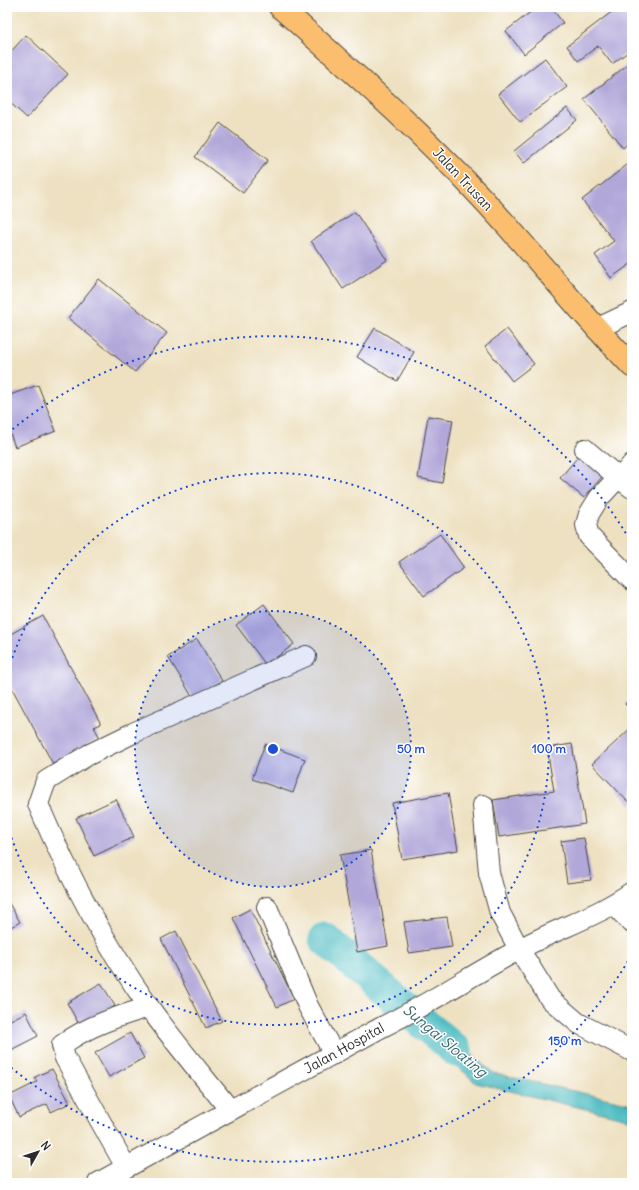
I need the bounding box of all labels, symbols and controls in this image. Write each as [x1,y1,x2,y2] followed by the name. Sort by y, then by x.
[429,143,497,215] street label: Jalan Trusan
[397,741,426,756] text: 50 m
[532,741,566,756] text: 100 m
[266,742,280,756] centre of rings
[399,1000,492,1082] water label: Sungai Sloating
[301,1019,387,1077] street label: Jalan Hospital
[549,1033,582,1048] text: 150 m
[18,1132,58,1172] north arrow
[38,1138,54,1153] text: N

